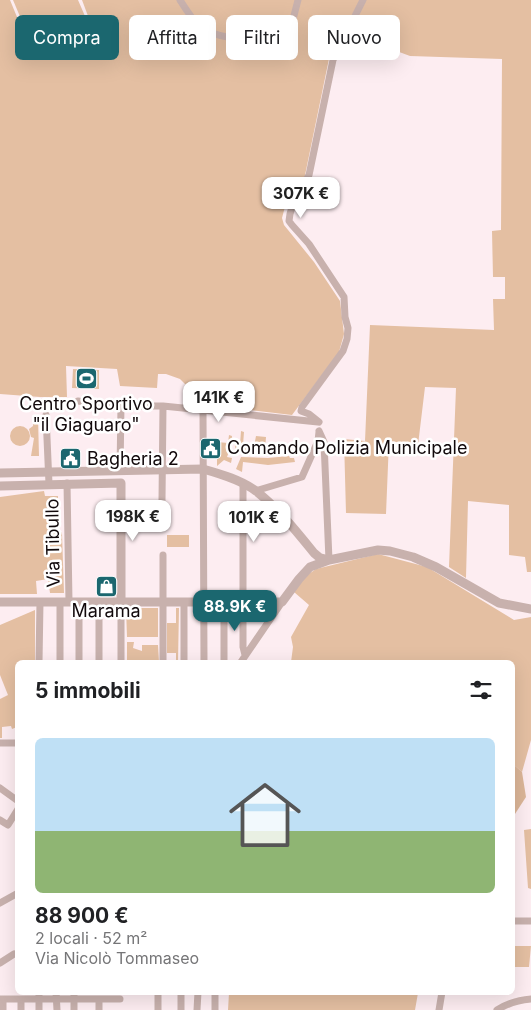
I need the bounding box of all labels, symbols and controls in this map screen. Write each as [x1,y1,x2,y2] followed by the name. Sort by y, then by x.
[15,15,119,60] chip: Compra
[129,15,216,60] chip: Affitta
[226,15,298,60] chip: Filtri
[308,15,400,60] chip: Nuovo
[260,176,342,219] pin: 307K €
[273,183,329,203] text: 307K €
[74,367,98,391] sports icon: Centro Sportivo "il Giaguaro"
[178,380,260,423] pin: 141K €
[194,387,244,407] text: 141K €
[19,393,153,435] place label: Centro Sportivo "il Giaguaro"
[199,436,223,460] public building icon: Comando Polizia Municipale
[227,437,467,458] place label: Comando Polizia Municipale
[59,447,83,471] public building icon: Bagheria 2
[87,448,179,469] place label: Bagheria 2
[41,498,64,588] street label: Via Tibullo
[92,500,174,542] pin: 198K €
[213,500,295,543] pin: 101K €
[106,506,160,526] text: 198K €
[229,507,279,527] text: 101K €
[94,574,118,598] shop icon: Marama
[189,590,281,632] pin: 88.9K €
[204,596,266,616] text: 88.9K €
[71,600,141,621] place label: Marama
[467,676,495,704] icon: filters
[35,678,141,703] text: 5 immobili
[220,770,310,860] icon: home
[35,903,129,928] text: 88 900 €
[35,928,147,948] text: 2 locali · 52 m²
[35,948,199,968] text: Via Nicolò Tommaseo

